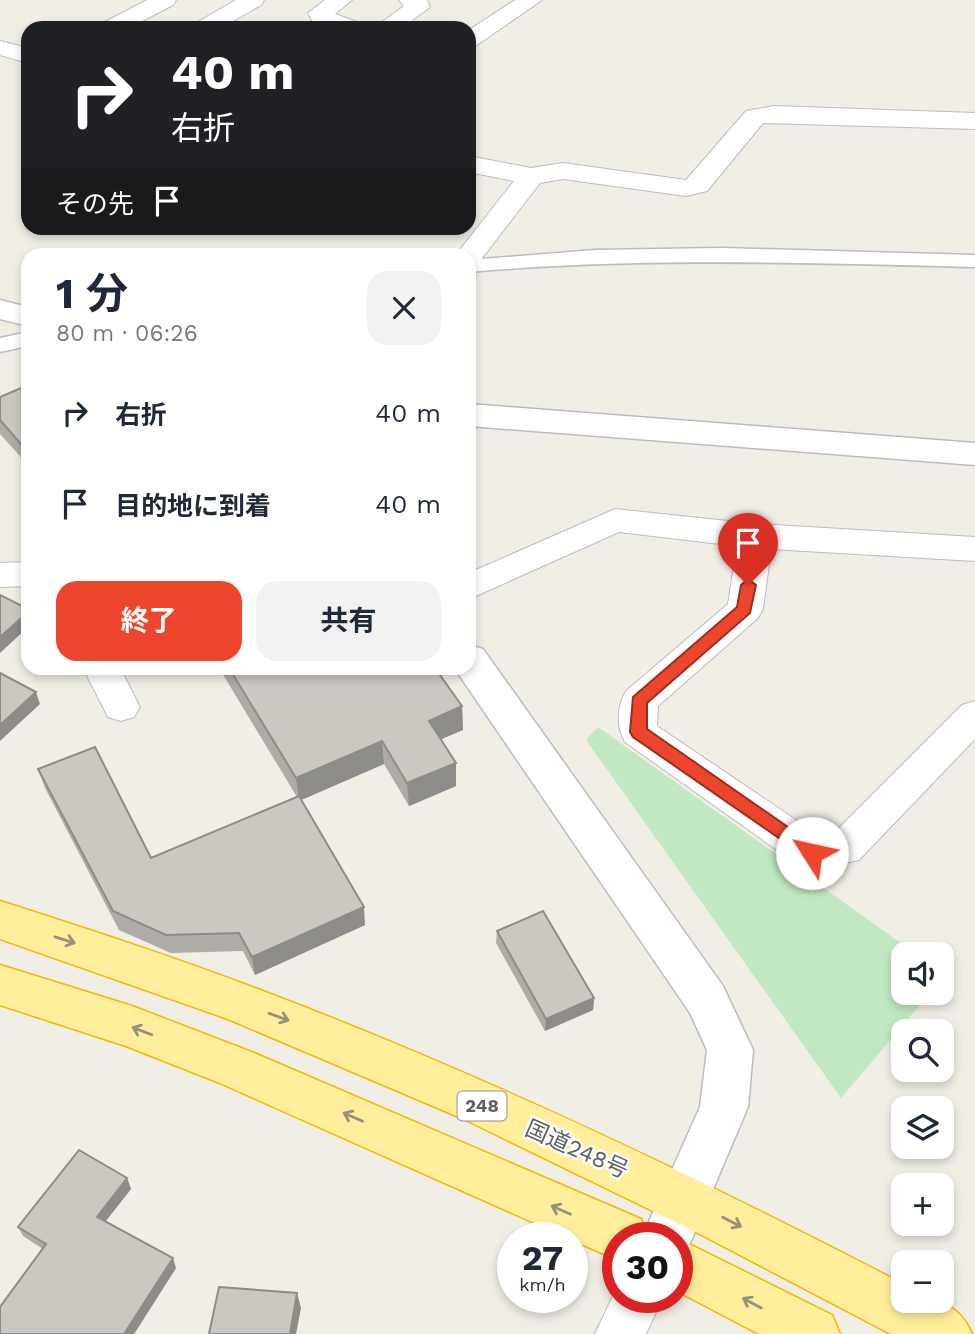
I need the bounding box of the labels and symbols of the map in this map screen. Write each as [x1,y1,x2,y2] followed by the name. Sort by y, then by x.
[718,513,778,585] pin
[775,816,849,890] position arrow
[54,935,76,947] one-way arrow
[268,1011,290,1024] one-way arrow
[132,1024,154,1036] one-way arrow
[458,1092,506,1120] road number: 248
[343,1110,364,1123] one-way arrow
[521,1115,633,1184] street label: 国道248号
[551,1202,572,1215] one-way arrow
[721,1216,742,1230] one-way arrow
[602,1222,693,1313] speed limit sign: 30
[742,1296,763,1309] one-way arrow

